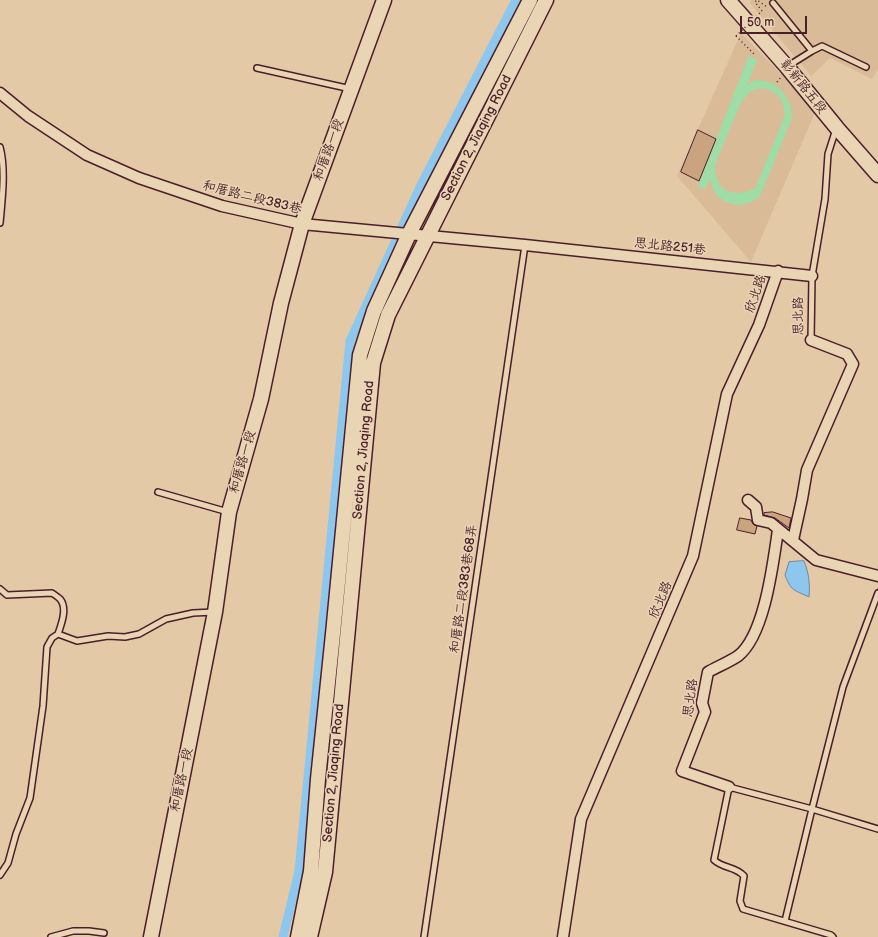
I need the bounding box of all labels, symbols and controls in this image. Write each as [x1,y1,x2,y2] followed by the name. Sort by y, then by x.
[742,8,809,34] scale bar
[747,15,774,30] text: 50 m
[776,57,830,117] street label: 彰新路五段
[438,72,516,204] street label: Section 2, Jiaqing Road
[311,117,347,183] street label: 和厝路一段
[201,178,303,218] street label: 和厝路二段383巷
[633,235,707,259] street label: 思北路251巷
[742,273,770,315] street label: 欣北路
[791,296,807,336] street label: 思北路
[350,380,378,520] street label: Section 2, Jiaqing Road
[227,429,259,495] street label: 和厝路一段
[447,524,481,654] street label: 和厝路二段383巷68弄
[646,579,676,621] street label: 欣北路
[681,678,701,718] street label: 思北路
[320,703,348,843] street label: Section 2, Jiaqing Road
[168,747,196,813] street label: 和厝路一段

